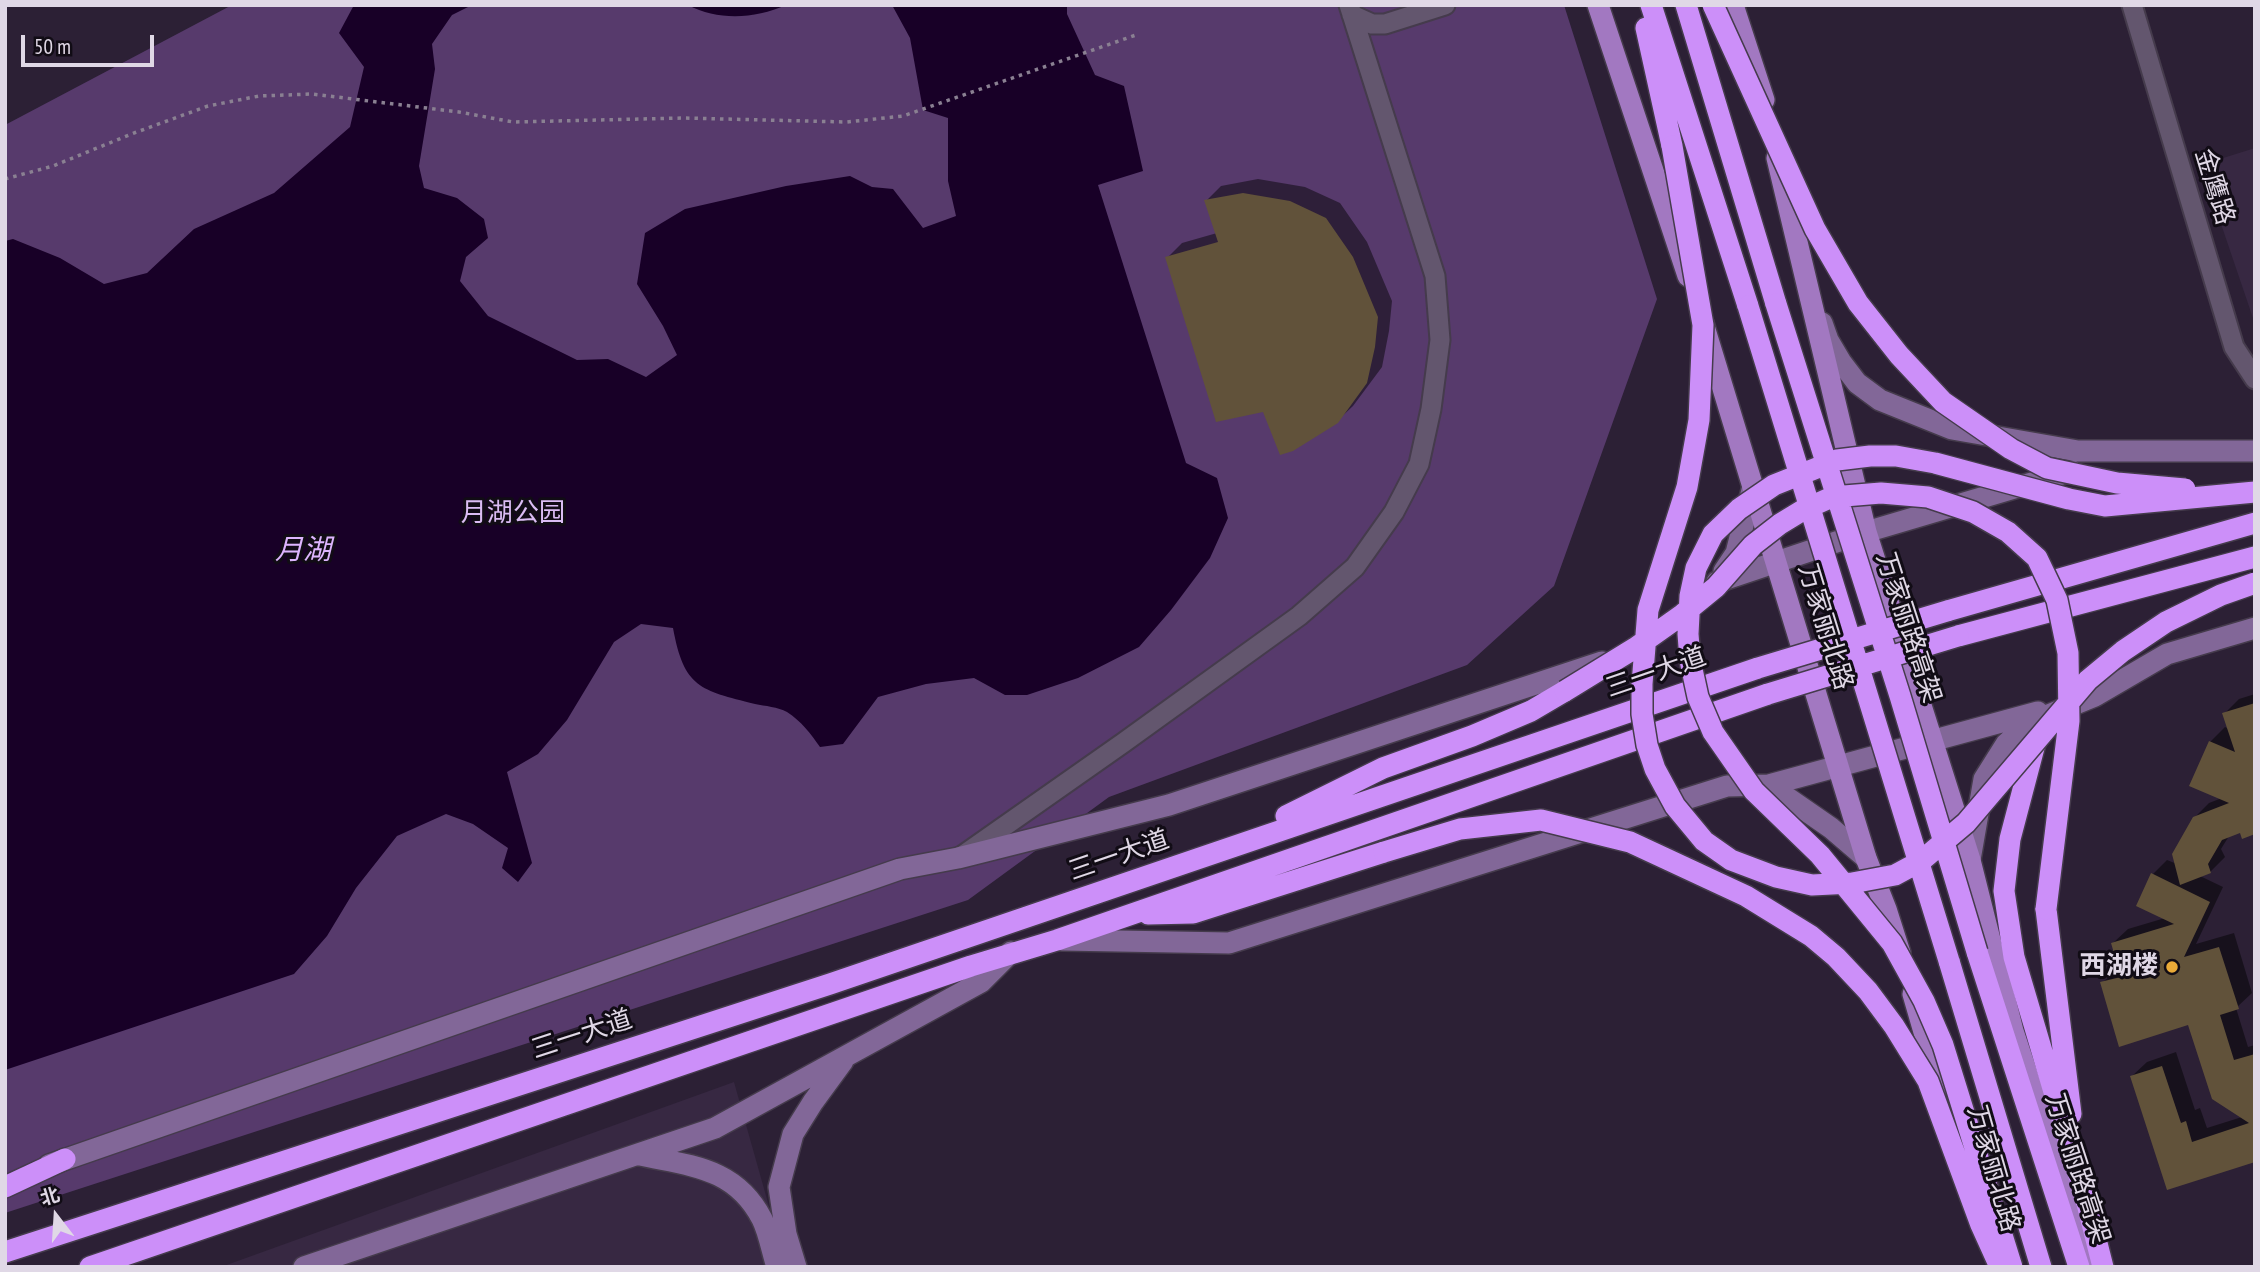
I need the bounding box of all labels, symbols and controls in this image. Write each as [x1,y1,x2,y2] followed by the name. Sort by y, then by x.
[24,21,158,65] scale bar
[34,33,71,60] text: 50 m
[2188,145,2240,229] street label: 金鹰路
[461,498,565,530] park label: 月湖公园
[275,534,331,568] water label: 月湖
[1869,549,1947,707] street label: 万家丽路高架
[1791,560,1859,694] street label: 万家丽北路
[1602,641,1710,705] street label: 三一大道
[1065,824,1173,888] street label: 三一大道
[2080,951,2158,983] place label: 西湖楼
[2164,959,2180,975] marker: 西湖楼
[528,1004,636,1066] street label: 三一大道
[2038,1090,2116,1248] street label: 万家丽路高架
[1960,1102,2026,1236] street label: 万家丽北路
[21,1181,91,1251] north arrow
[37,1182,62,1210] text: 北

